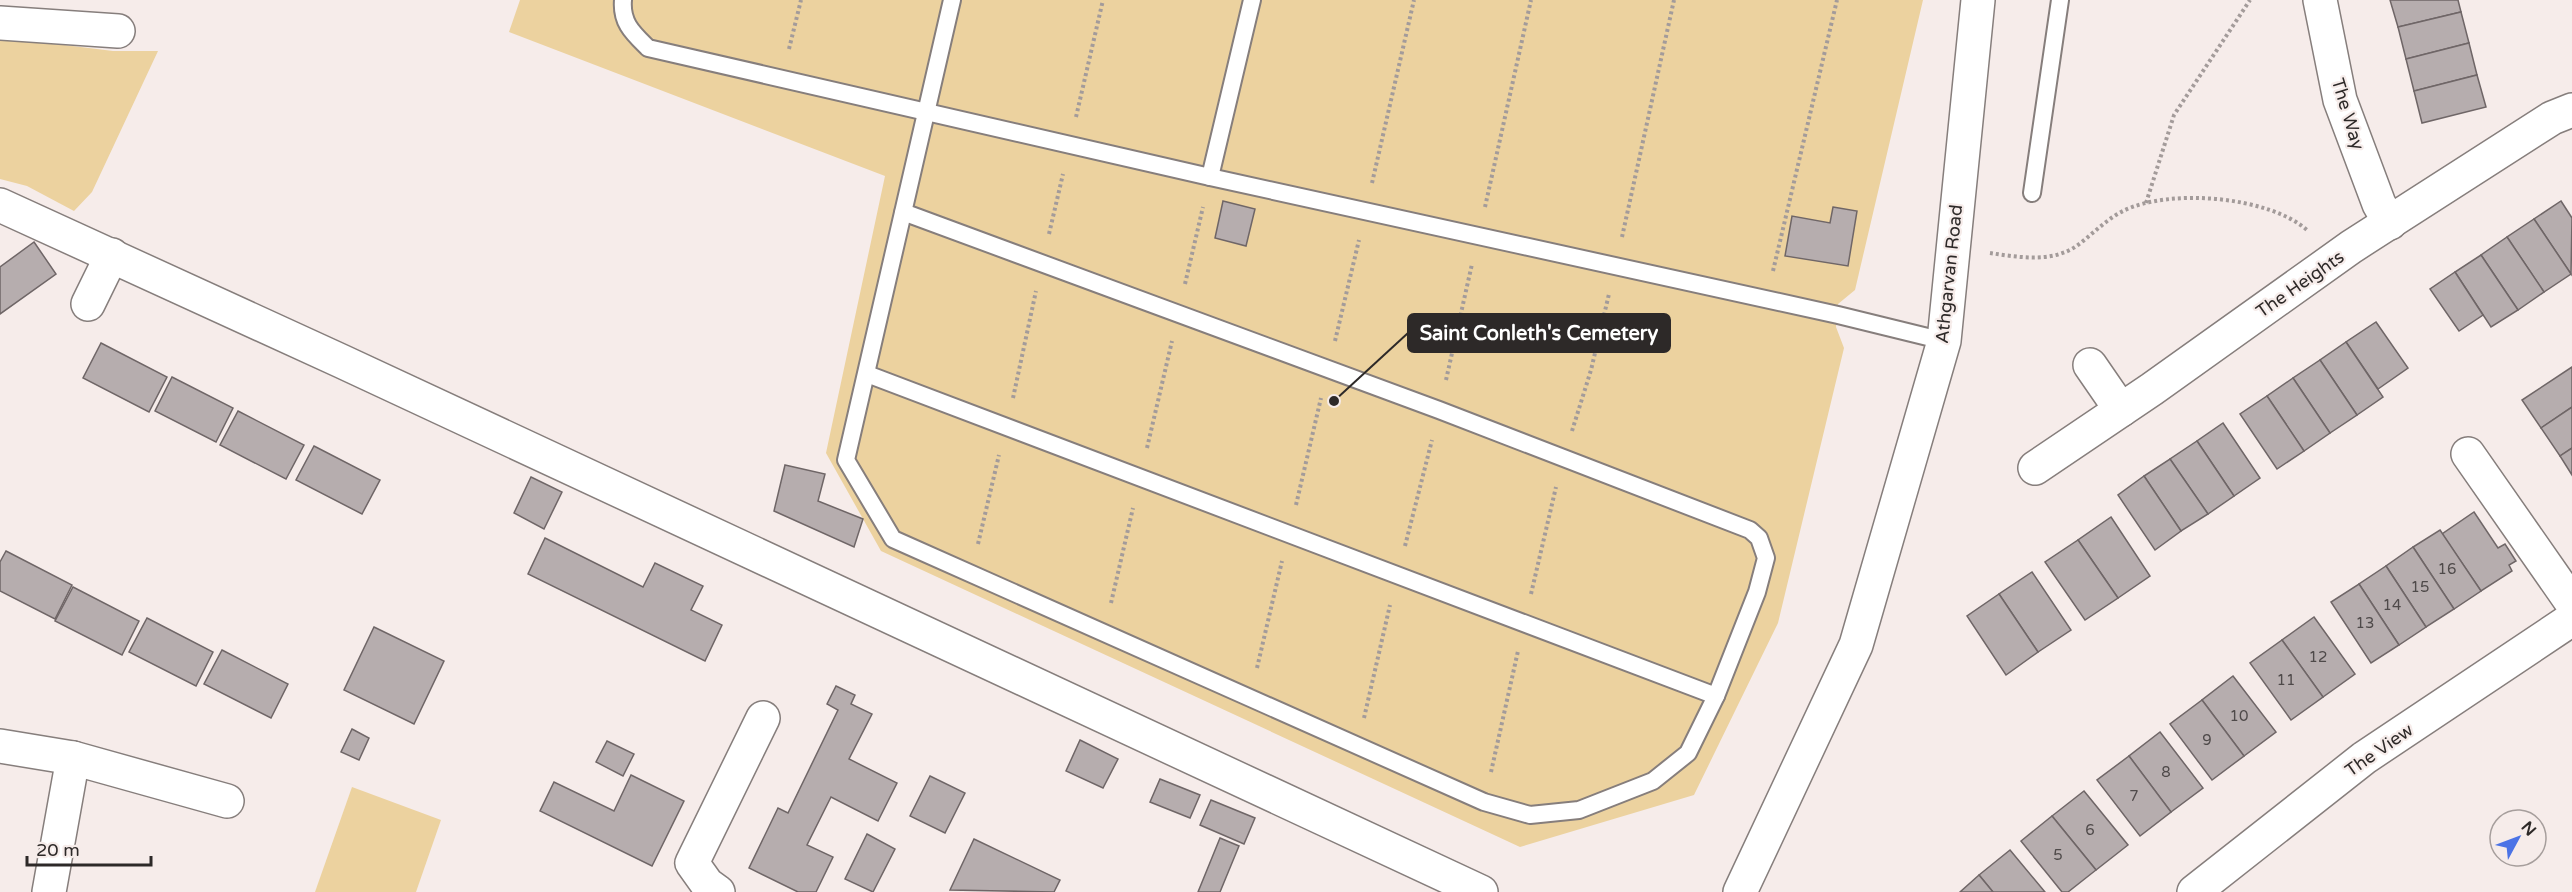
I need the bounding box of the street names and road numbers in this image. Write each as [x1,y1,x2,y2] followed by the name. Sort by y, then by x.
[2327,75,2369,153] street label: The Way
[1931,203,1967,345] street label: Athgarvan Road
[2252,246,2348,322] street label: The Heights
[2341,719,2417,781] street label: The View

